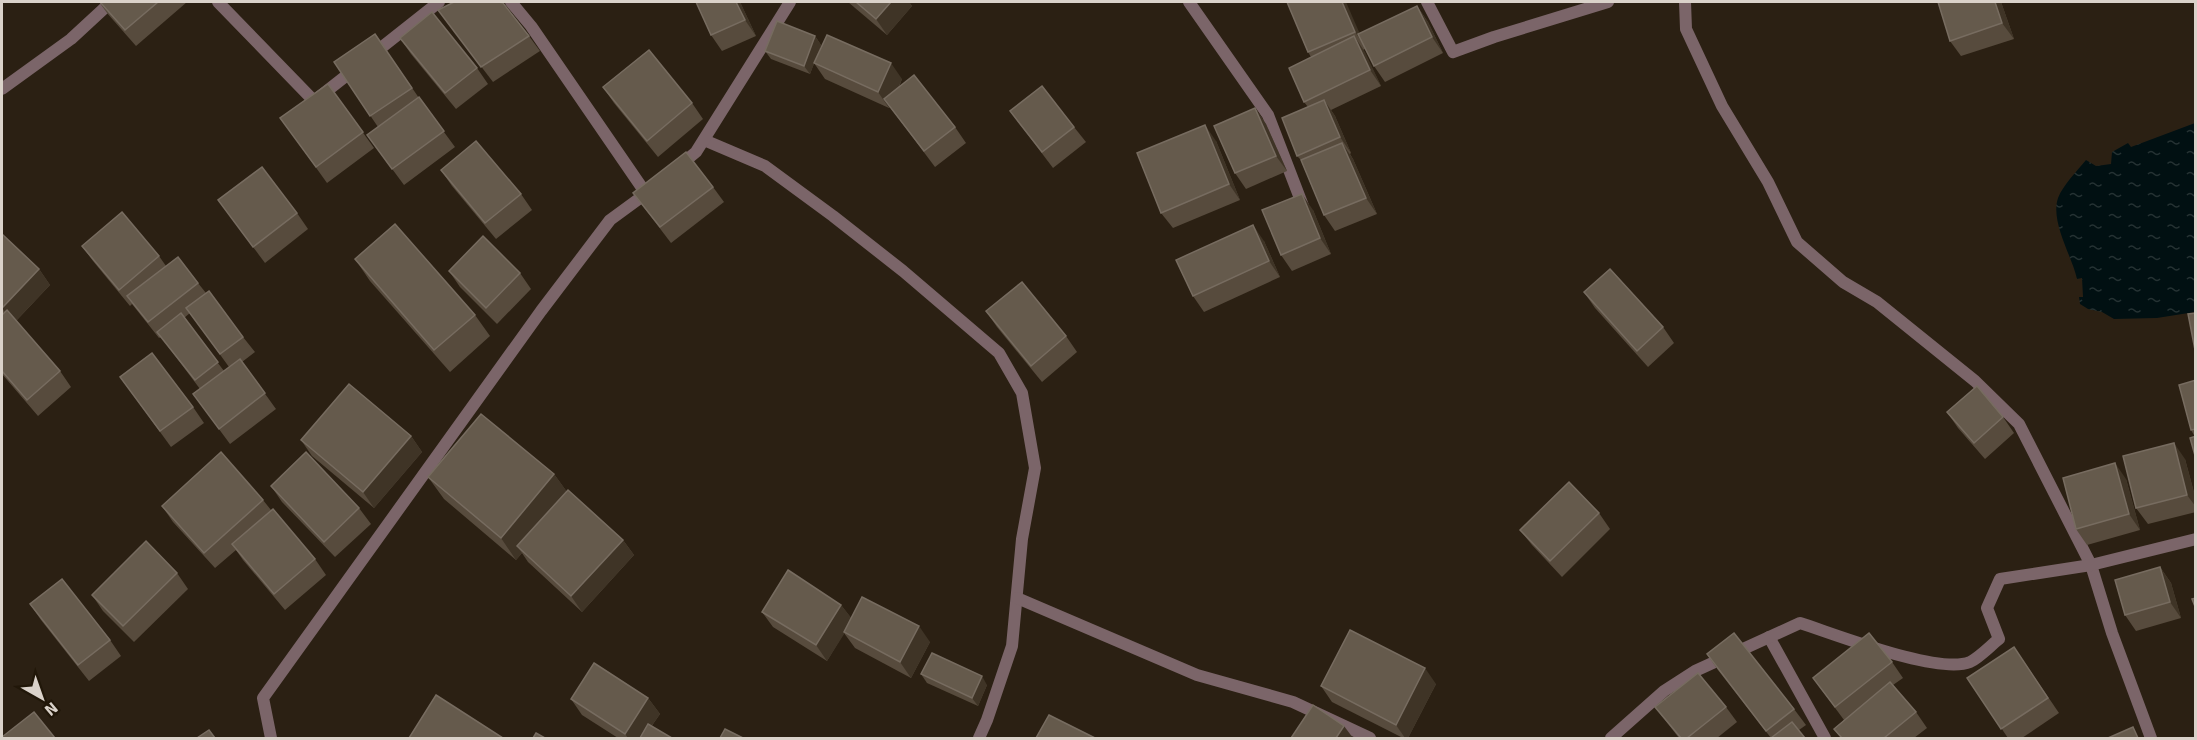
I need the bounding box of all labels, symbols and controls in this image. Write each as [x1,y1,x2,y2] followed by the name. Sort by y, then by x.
[12,668,72,728] north arrow
[40,697,62,720] text: N

